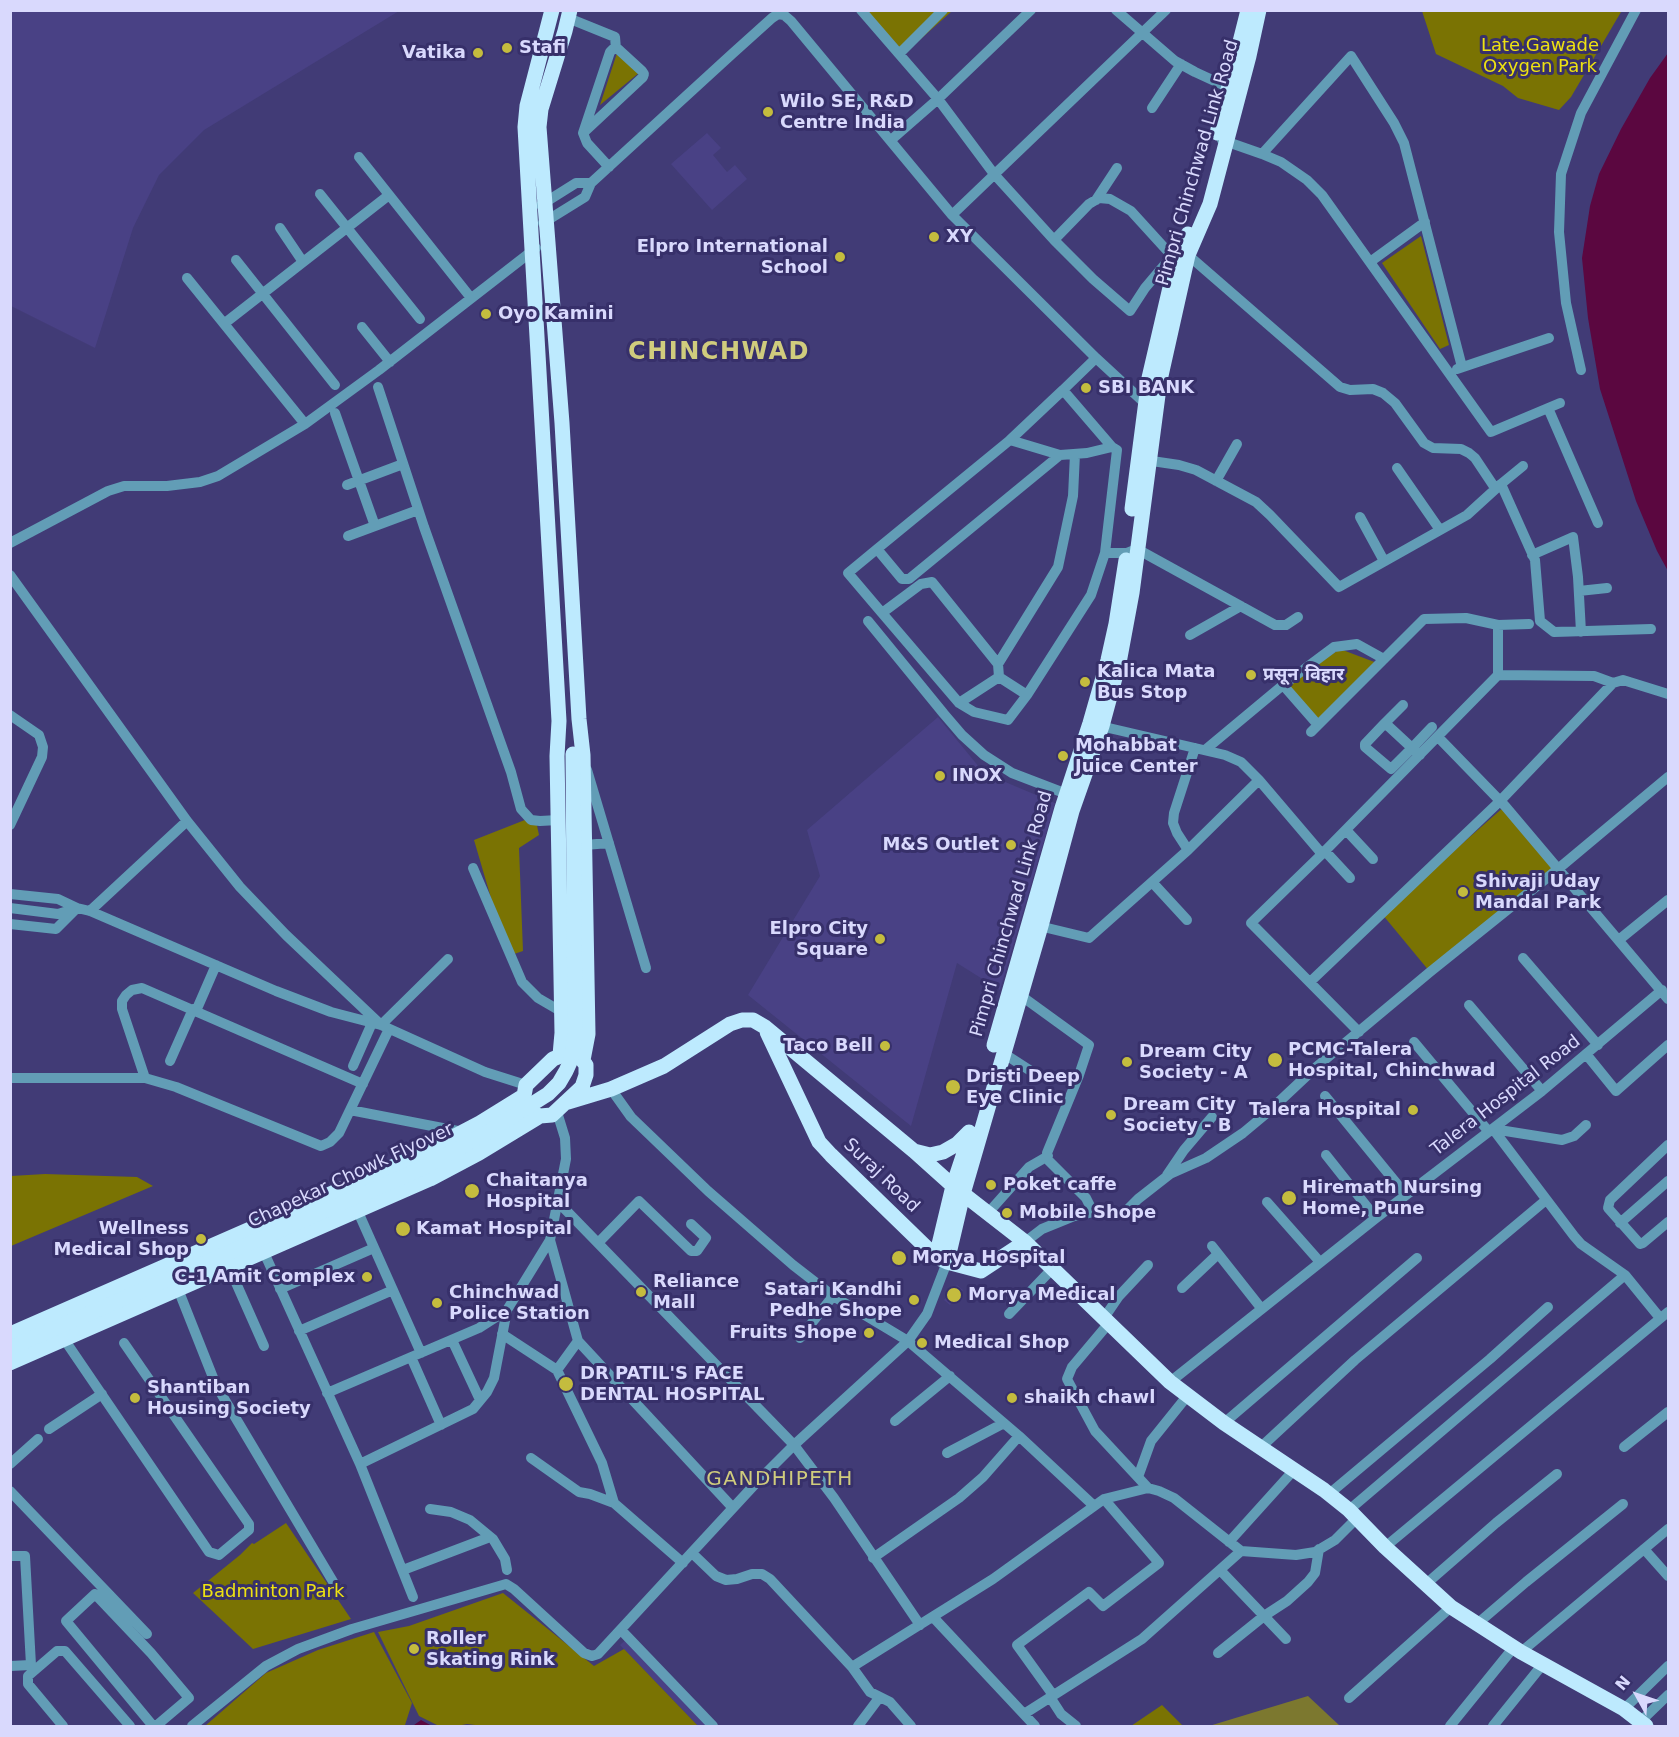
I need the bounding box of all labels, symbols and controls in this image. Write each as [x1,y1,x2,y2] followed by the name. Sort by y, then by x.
[1481,35,1599,78] park label: Late.Gawade Oxygen Park
[519,37,566,59] place label: Stafi
[1152,38,1244,288] street label: Pimpri Chinchwad Link Road
[500,41,514,55] marker: Stafi
[402,42,466,64] place label: Vatika
[471,46,485,60] marker: Vatika
[780,91,914,134] place label: Wilo SE, R&D Centre India
[761,105,775,119] marker: Wilo SE, R&D Centre India
[946,226,973,248] place label: XY
[927,230,941,244] marker: XY
[637,236,828,278] place label: Elpro International School
[833,250,847,264] marker: Elpro International School
[498,303,614,325] place label: Oyo Kamini
[479,307,493,321] marker: Oyo Kamini
[628,339,810,367] district label: CHINCHWAD
[1098,377,1194,399] place label: SBI BANK
[1079,381,1093,395] marker: SBI BANK
[1097,661,1215,704] place label: Kalica Mata Bus Stop
[1263,664,1344,686] place label: प्रसून विहार
[1244,668,1258,682] marker: प्रसून विहार
[1078,675,1092,689] marker: Kalica Mata Bus Stop
[1075,735,1198,777] place label: Mohabbat Juice Center
[1056,749,1070,763] marker: Mohabbat Juice Center
[952,765,1002,787] place label: INOX
[933,769,947,783] marker: INOX
[966,789,1058,1039] street label: Pimpri Chinchwad Link Road
[882,834,999,856] place label: M&S Outlet
[1004,838,1018,852] marker: M&S Outlet
[1475,871,1601,914] place label: Shivaji Uday Mandal Park
[1456,885,1470,899] marker: Shivaji Uday Mandal Park
[769,918,868,960] place label: Elpro City Square
[873,932,887,946] marker: Elpro City Square
[1427,1031,1585,1161] street label: Talera Hospital Road
[783,1035,873,1057] place label: Taco Bell
[878,1039,892,1053] marker: Taco Bell
[1288,1039,1495,1082] place label: PCMC-Talera Hospital, Chinchwad
[1139,1041,1252,1084] place label: Dream City Society - A
[1266,1051,1284,1069] marker: PCMC-Talera Hospital, Chinchwad
[1120,1055,1134,1069] marker: Dream City Society - A
[966,1066,1080,1108] place label: Dristi Deep Eye Clinic
[944,1078,962,1096] marker: Dristi Deep Eye Clinic
[1123,1094,1236,1136] place label: Dream City Society - B
[1249,1099,1401,1121] place label: Talera Hospital
[1406,1103,1420,1117] marker: Talera Hospital
[1104,1108,1118,1122] marker: Dream City Society - B
[245,1119,457,1233] street label: Chapekar Chowk Flyover
[839,1134,923,1218] street label: Suraj Road
[486,1170,588,1212] place label: Chaitanya Hospital
[1003,1174,1117,1196] place label: Poket caffe
[1302,1177,1482,1220] place label: Hiremath Nursing Home, Pune
[984,1178,998,1192] marker: Poket caffe
[463,1182,481,1200] marker: Chaitanya Hospital
[1280,1189,1298,1207] marker: Hiremath Nursing Home, Pune
[1019,1202,1156,1224] place label: Mobile Shope
[1000,1206,1014,1220] marker: Mobile Shope
[54,1218,189,1260] place label: Wellness Medical Shop
[416,1218,572,1240] place label: Kamat Hospital
[394,1220,412,1238] marker: Kamat Hospital
[194,1232,208,1246] marker: Wellness Medical Shop
[912,1247,1065,1269] place label: Morya Hospital
[890,1249,908,1267] marker: Morya Hospital
[174,1266,355,1288] place label: C-1 Amit Complex
[360,1270,374,1284] marker: C-1 Amit Complex
[653,1271,739,1314] place label: Reliance Mall
[764,1279,902,1322] place label: Satari Kandhi Pedhe Shope
[449,1282,590,1324] place label: Chinchwad Police Station
[968,1284,1115,1306] place label: Morya Medical
[634,1285,648,1299] marker: Reliance Mall
[945,1286,963,1304] marker: Morya Medical
[907,1293,921,1307] marker: Satari Kandhi Pedhe Shope
[430,1296,444,1310] marker: Chinchwad Police Station
[729,1322,857,1344] place label: Fruits Shope
[862,1326,876,1340] marker: Fruits Shope
[934,1332,1069,1354] place label: Medical Shop
[915,1336,929,1350] marker: Medical Shop
[580,1363,764,1406] place label: DR PATIL'S FACE DENTAL HOSPITAL
[557,1375,575,1393] marker: DR PATIL'S FACE DENTAL HOSPITAL
[147,1377,311,1420] place label: Shantiban Housing Society
[1024,1387,1155,1409] place label: shaikh chawl
[128,1391,142,1405] marker: Shantiban Housing Society
[1005,1391,1019,1405] marker: shaikh chawl
[706,1468,854,1492] district label: GANDHIPETH
[202,1581,344,1603] park label: Badminton Park
[426,1628,555,1670] place label: Roller Skating Rink
[407,1642,421,1656] marker: Roller Skating Rink
[1607,1665,1667,1725] north arrow
[1611,1672,1634,1694] text: N

